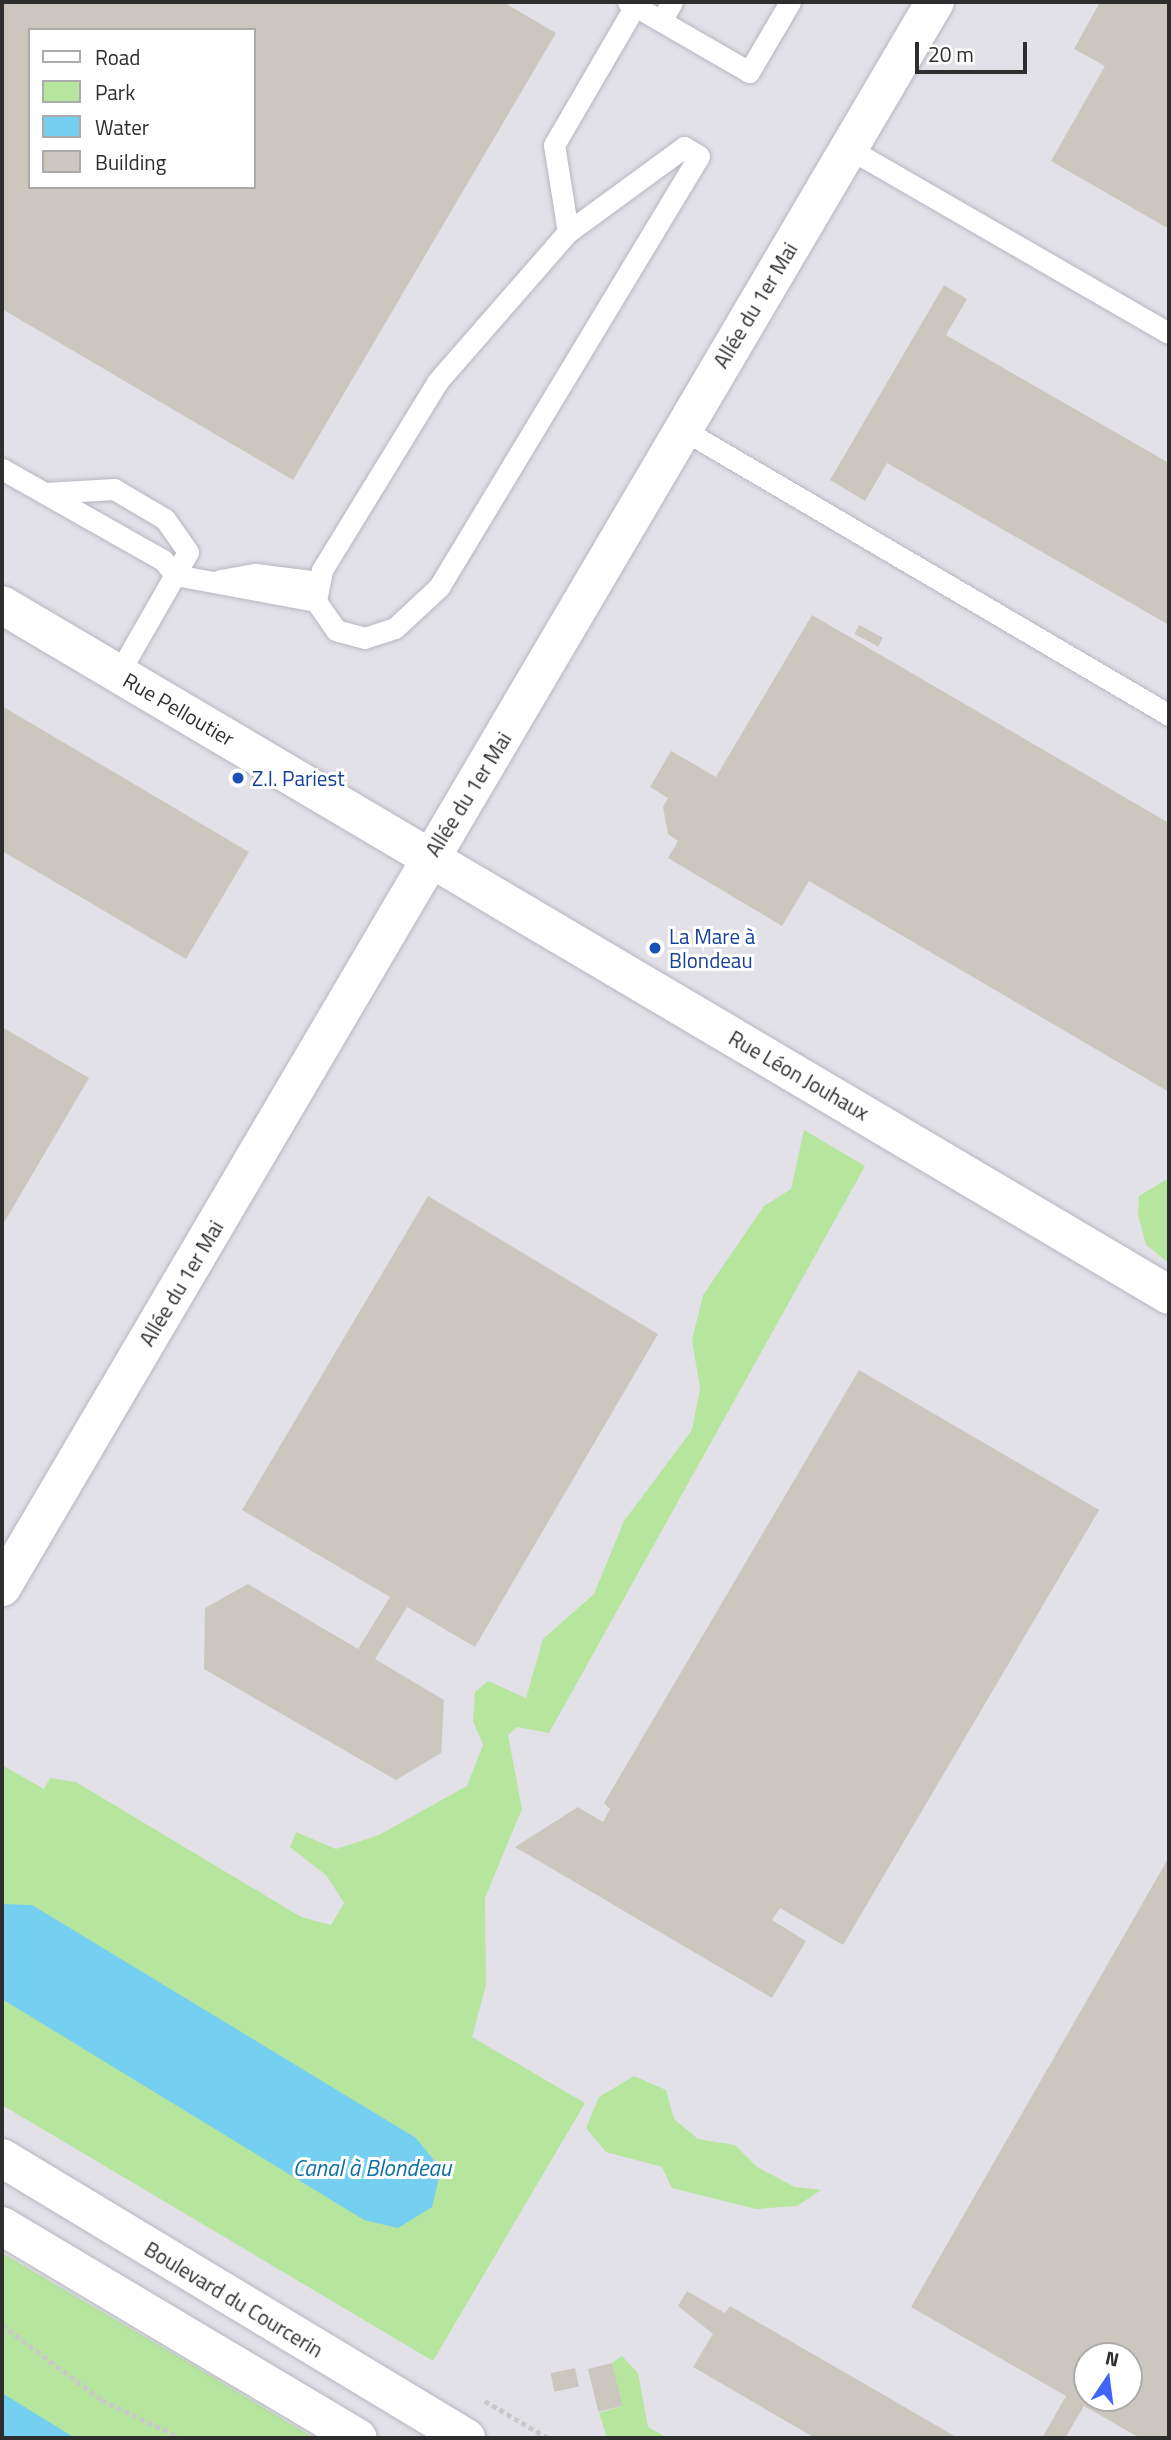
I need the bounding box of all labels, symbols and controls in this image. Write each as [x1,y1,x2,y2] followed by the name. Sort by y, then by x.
[28,28,256,189] legend
[919,28,1031,72] scale bar
[928,38,974,70] text: 20 m
[95,41,140,73] text: Road
[95,76,135,108] text: Park
[95,111,149,143] text: Water
[95,146,166,178] text: Building
[708,238,802,372] street label: Allée du 1er Mai
[119,667,239,751] street label: Rue Pelloutier
[420,727,516,861] street label: Allée du 1er Mai
[252,765,345,791] place label: Z.I. Pariest
[230,770,246,786] marker: Z.I. Pariest
[669,923,755,973] place label: La Mare à Blondeau
[647,940,663,956] marker: La Mare à Blondeau
[725,1025,873,1125] street label: Rue Léon Jouhaux
[134,1216,228,1350] street label: Allée du 1er Mai
[293,2154,451,2182] water label: Canal à Blondeau
[140,2236,328,2362] street label: Boulevard du Courcerin
[1073,2342,1143,2412] north arrow
[1103,2342,1122,2374] text: N

